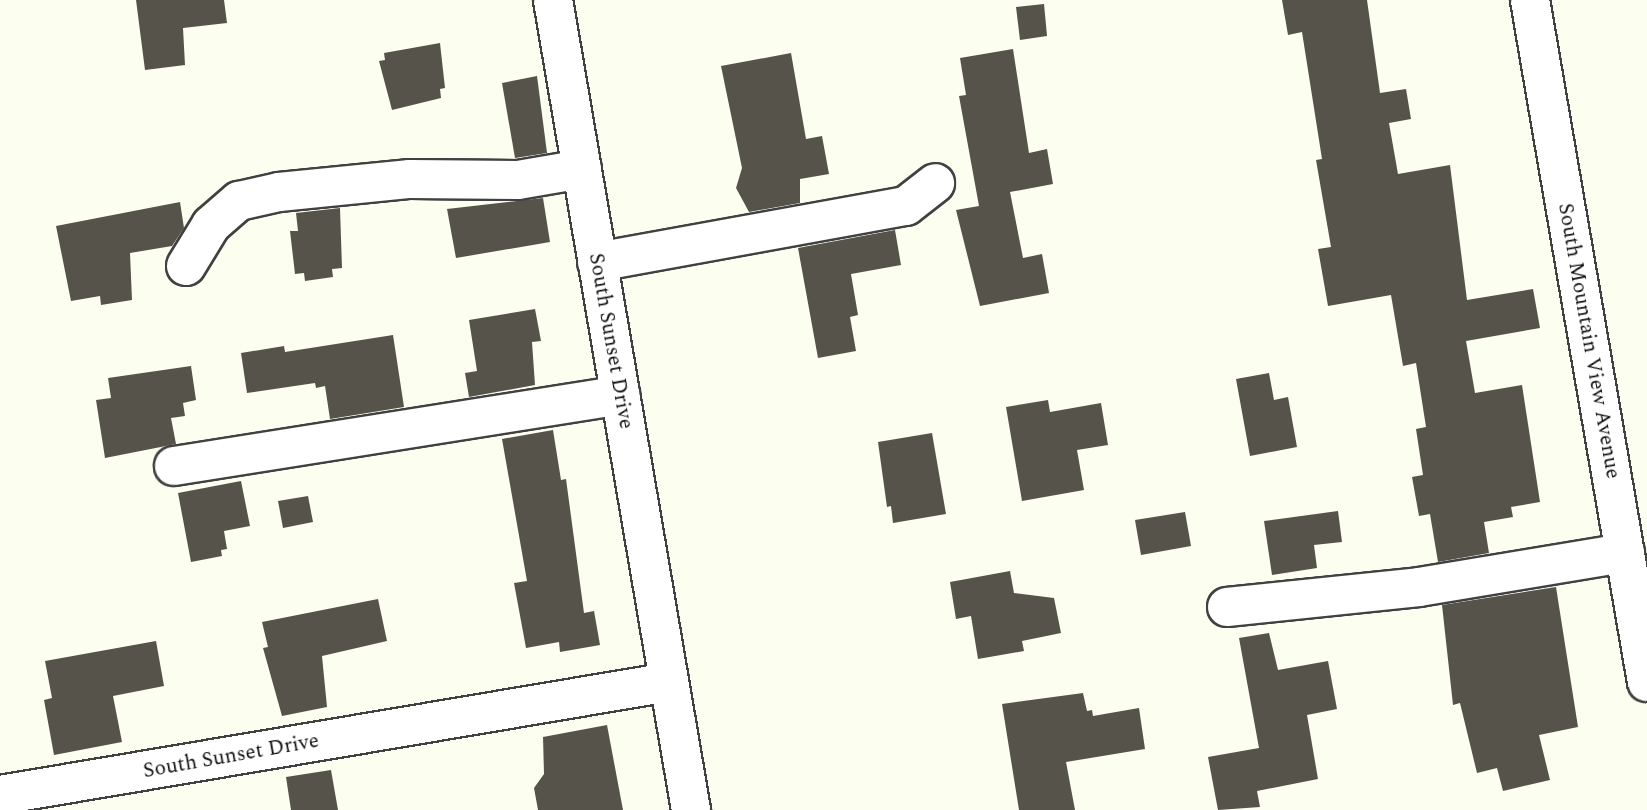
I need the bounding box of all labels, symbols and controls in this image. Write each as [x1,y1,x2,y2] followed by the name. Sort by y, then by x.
[1552,201,1626,481] street label: South Mountain View Avenue
[583,251,639,431] street label: South Sunset Drive
[141,728,321,784] street label: South Sunset Drive

